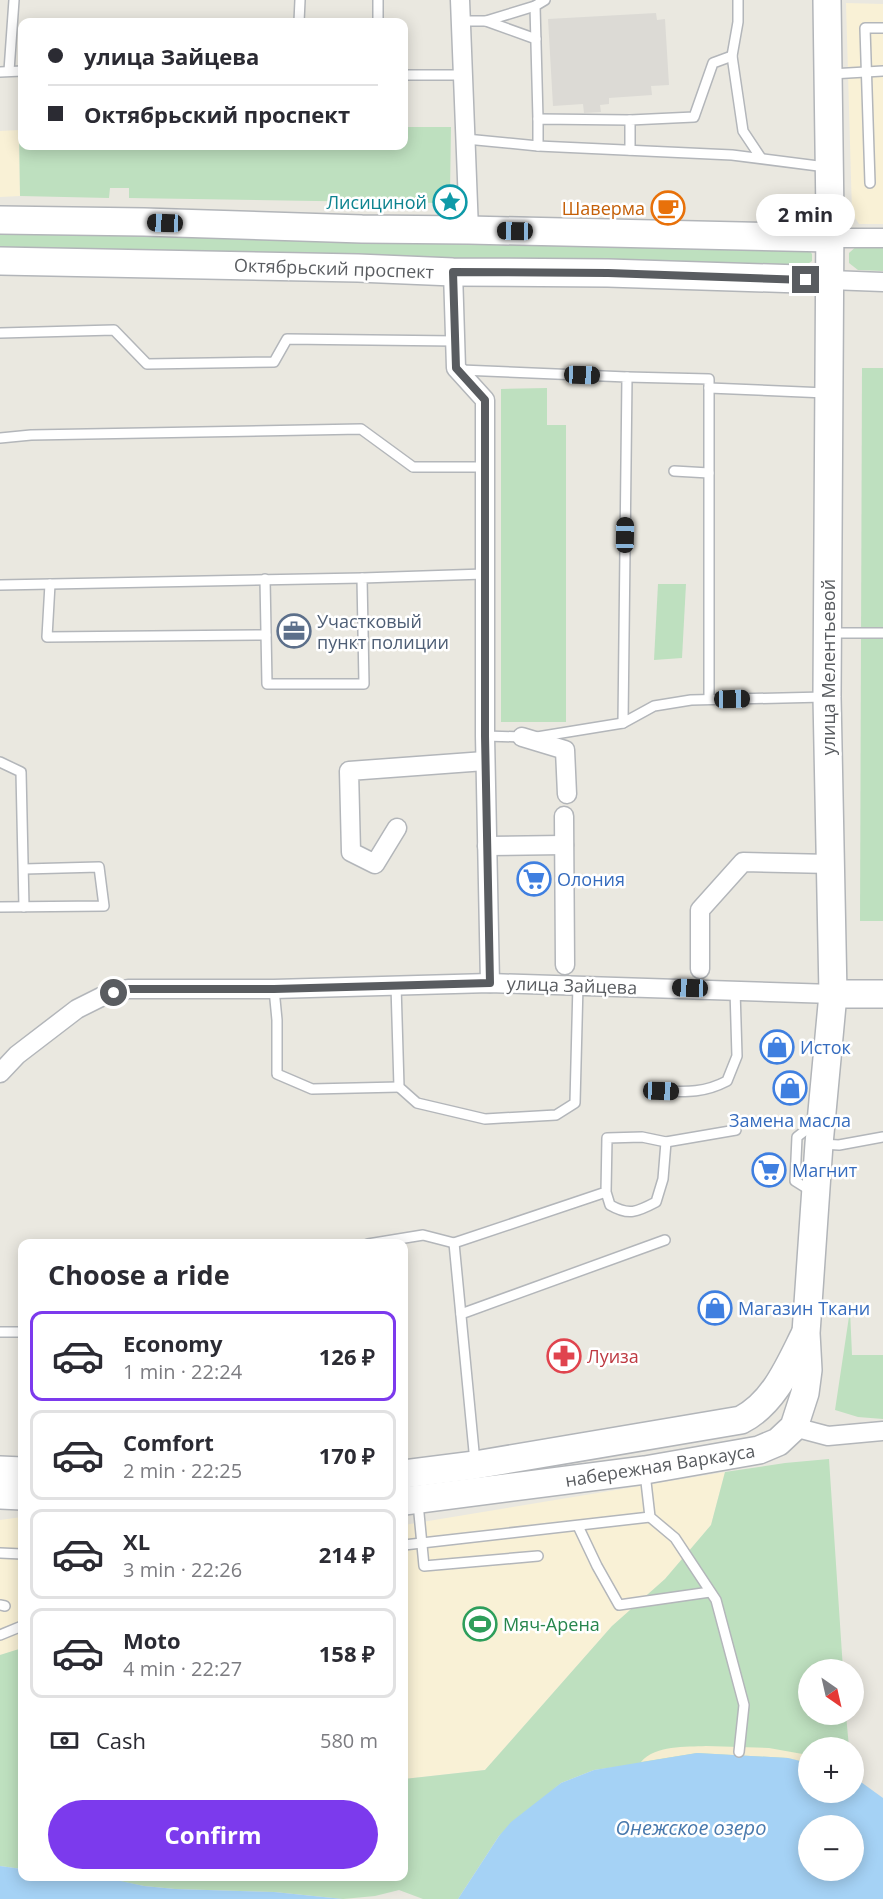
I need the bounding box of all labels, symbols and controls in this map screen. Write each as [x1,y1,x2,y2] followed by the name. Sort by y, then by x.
[84,41,259,71] text: улица Зайцева
[84,99,350,129] text: Октябрьский проспект
[432,184,468,220] place icon: Лисициной
[326,190,427,214] place label: Лисициной
[650,190,686,226] cafe icon: Шаверма
[756,193,856,235] callout: 2 min
[562,196,645,220] place label: Шаверма
[778,201,833,228] text: 2 min
[147,213,183,233] car
[497,222,533,240] car
[234,253,435,284] street label: Октябрьский проспект
[792,266,819,293] route end
[564,365,600,385] car
[616,517,634,553] car
[816,579,840,755] street label: улица Мелентьевой
[317,609,449,654] place label: Участковый пункт полиции
[276,613,312,649] office icon: Участковый пункт полиции
[714,690,750,708] car
[516,861,552,897] supermarket icon: Олония
[557,867,625,891] place label: Олония
[506,971,638,999] street label: улица Зайцева
[672,978,708,998] car
[100,979,127,1006] route start
[759,1029,795,1065] shop icon: Исток
[800,1035,852,1059] place label: Исток
[772,1070,808,1106] shop icon: Замена масла
[643,1081,679,1101] car
[729,1108,851,1132] place label: Замена масла
[751,1152,787,1188] supermarket icon: Магнит
[792,1158,858,1182] place label: Магнит
[48,1256,230,1293] text: Choose a ride
[697,1290,733,1326] shop icon: Магазин Ткани
[738,1296,870,1320] place label: Магазин Ткани
[123,1328,222,1358] text: Economy
[51,1329,105,1383] icon: car
[546,1338,582,1374] pharmacy icon: Луиза
[319,1341,375,1371] text: 126 ₽
[587,1344,639,1368] place label: Луиза
[123,1358,242,1385] text: 1 min · 22:24
[123,1427,214,1457] text: Comfort
[51,1428,105,1482] icon: car
[563,1438,757,1492] street label: набережная Варкауса
[319,1440,375,1470] text: 170 ₽
[123,1457,242,1484] text: 2 min · 22:25
[123,1526,150,1556] text: XL
[51,1527,105,1581] icon: car
[319,1539,375,1569] text: 214 ₽
[123,1556,242,1583] text: 3 min · 22:26
[462,1606,498,1642] sports icon: Мяч-Арена
[503,1612,600,1636] place label: Мяч-Арена
[123,1625,181,1655] text: Moto
[51,1626,105,1680] icon: car
[319,1638,375,1668] text: 158 ₽
[123,1655,242,1682] text: 4 min · 22:27
[798,1659,864,1725] north arrow
[798,1659,864,1881] map controls
[48,1724,81,1757] icon: cash
[96,1725,146,1755] text: Cash
[320,1727,378,1754] text: 580 m
[798,1737,864,1803] button: +
[48,1800,378,1869] button: Confirm
[616,1814,766,1841] water label: Онежское озеро
[798,1815,864,1881] button: −

